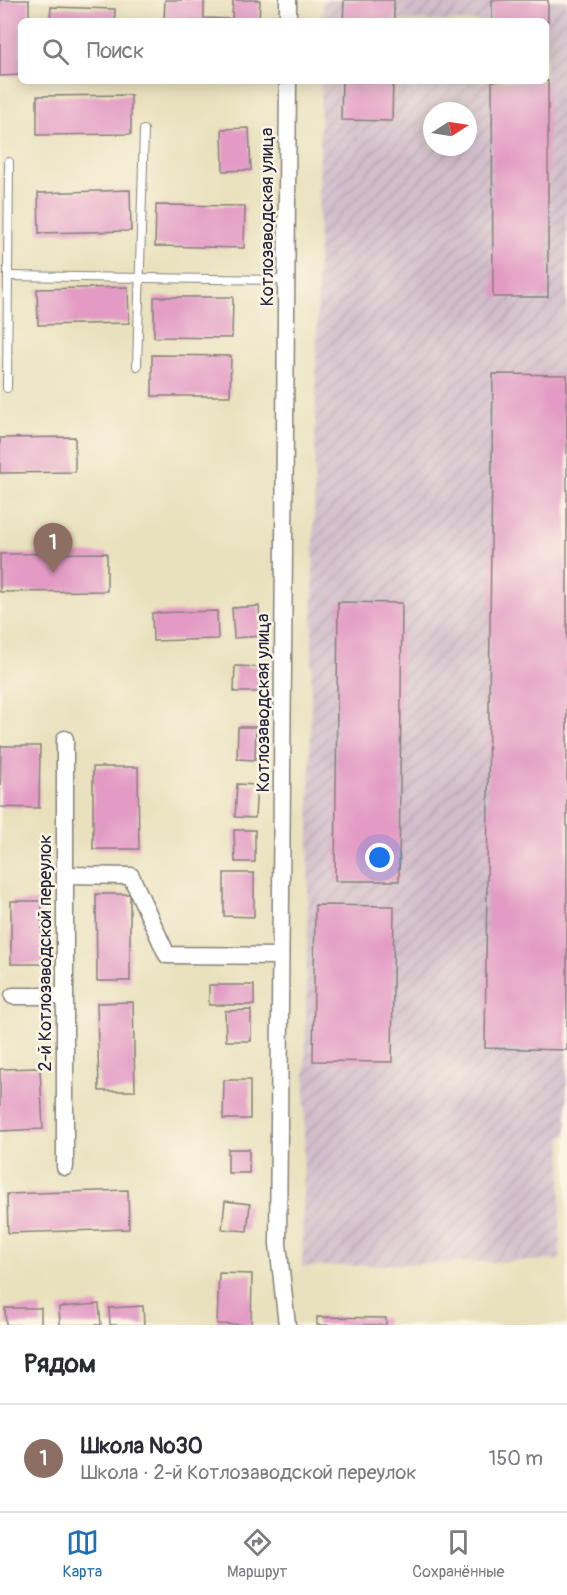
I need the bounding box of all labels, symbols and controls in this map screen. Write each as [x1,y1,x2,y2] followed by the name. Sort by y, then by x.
[18,18,549,84] search box
[39,35,72,68] icon: search
[87,37,144,65] text: Поиск
[423,102,477,156] north arrow
[256,128,279,306] street label: Котлозаводская улица
[34,524,72,573] pin: 1
[252,614,275,792] street label: Котлозаводская улица
[34,835,57,1071] street label: 2-й Котлозаводской переулок
[365,843,394,872] your location
[24,1348,96,1380] text: Рядом
[81,1432,203,1460] text: Школа №30
[40,1446,47,1471] text: 1
[489,1446,543,1471] text: 150 m
[81,1460,417,1485] text: Школа · 2-й Котлозаводской переулок
[62,1526,102,1582] tab: Карта
[227,1526,287,1582] tab: Маршрут
[412,1526,505,1582] tab: Сохранённые

